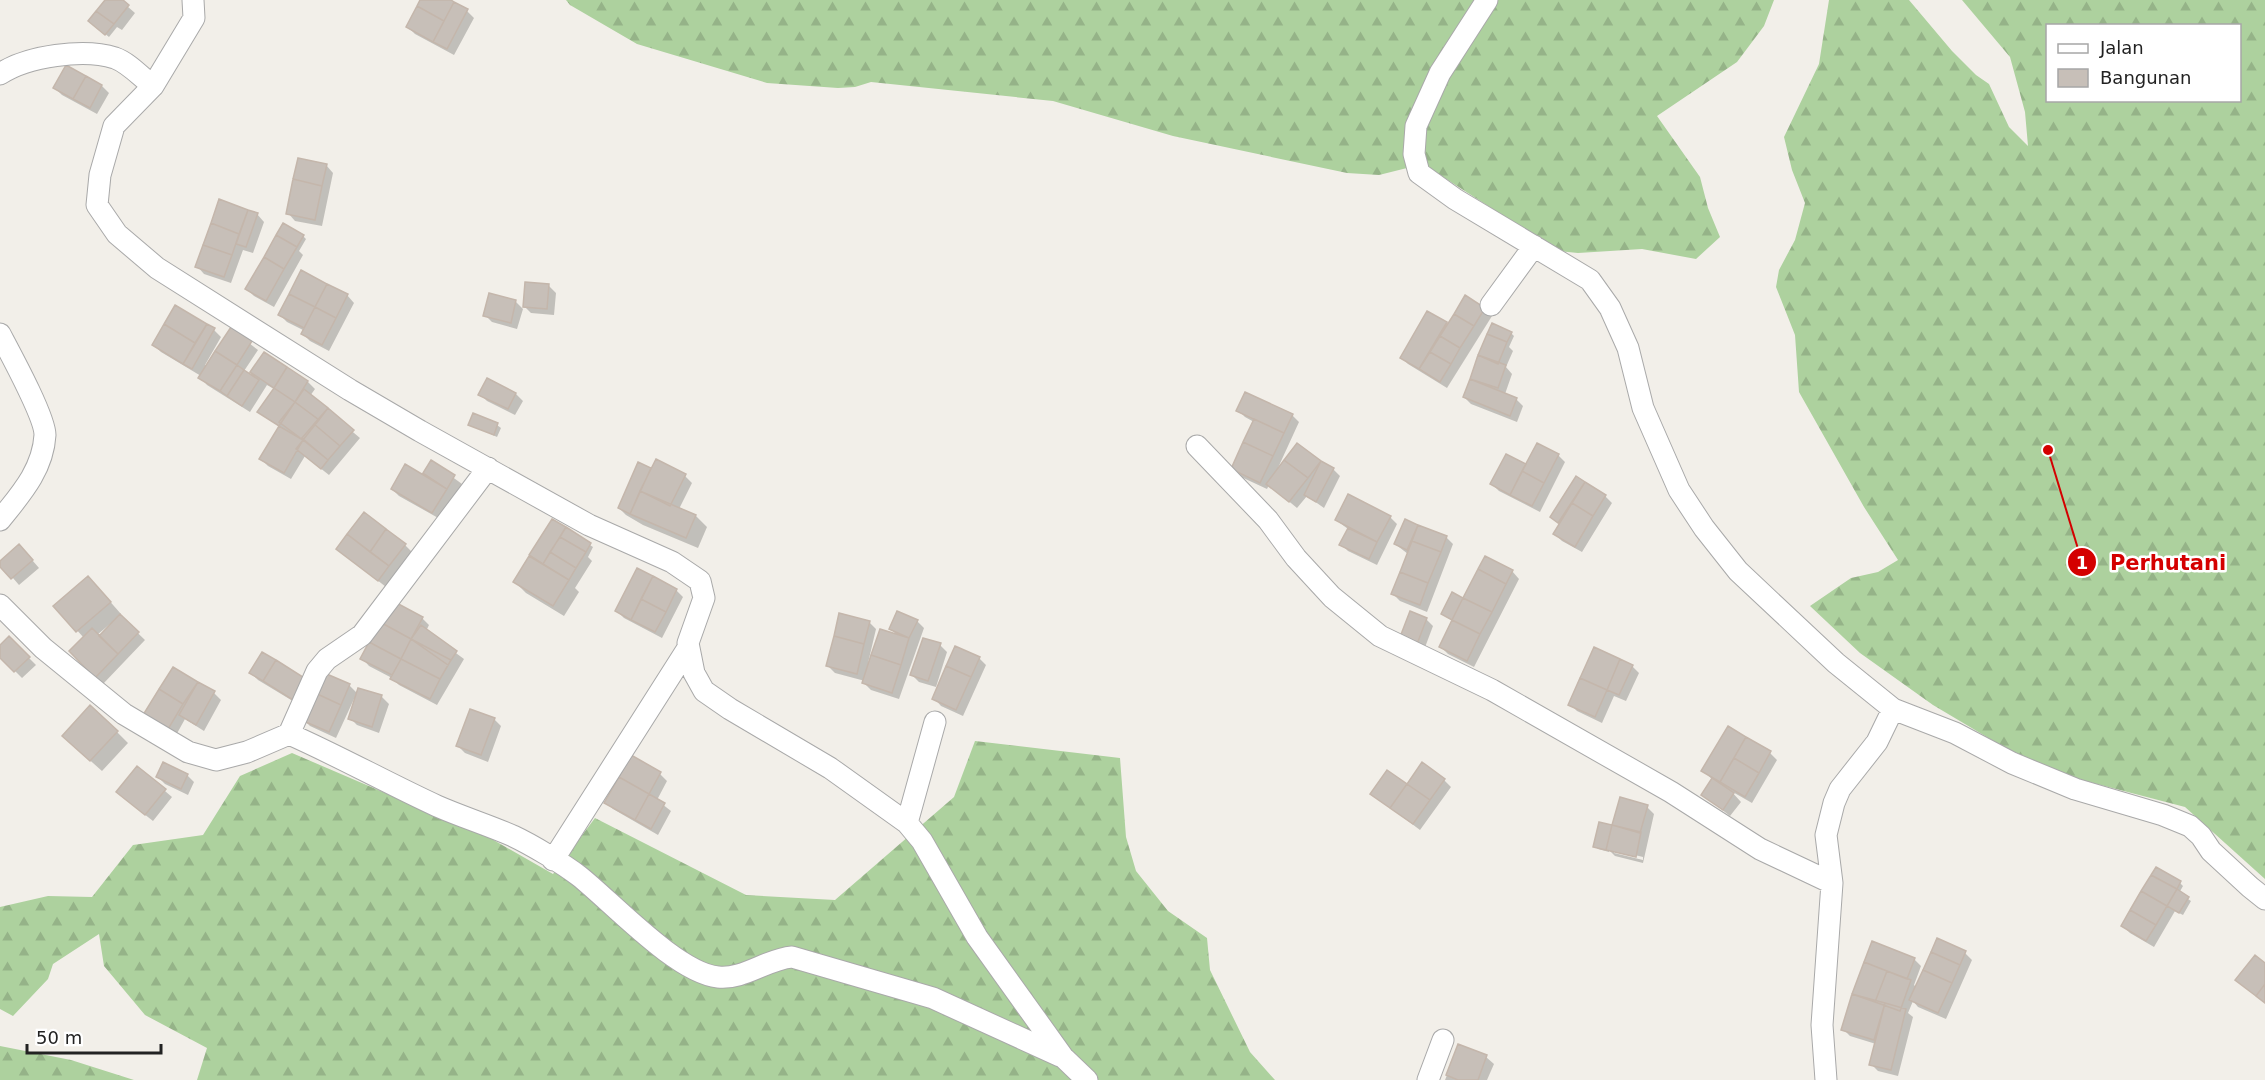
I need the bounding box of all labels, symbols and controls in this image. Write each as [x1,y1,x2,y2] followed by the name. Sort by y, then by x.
[2046,24,2241,102] legend
[2099,37,2144,58] text: Jalan
[2100,67,2191,88] text: Bangunan
[2067,543,2238,582] callout: Perhutani
[2110,551,2226,575] text: Perhutani
[2076,552,2088,573] text: 1
[27,1017,160,1055] scale bar
[36,1027,82,1048] text: 50 m

